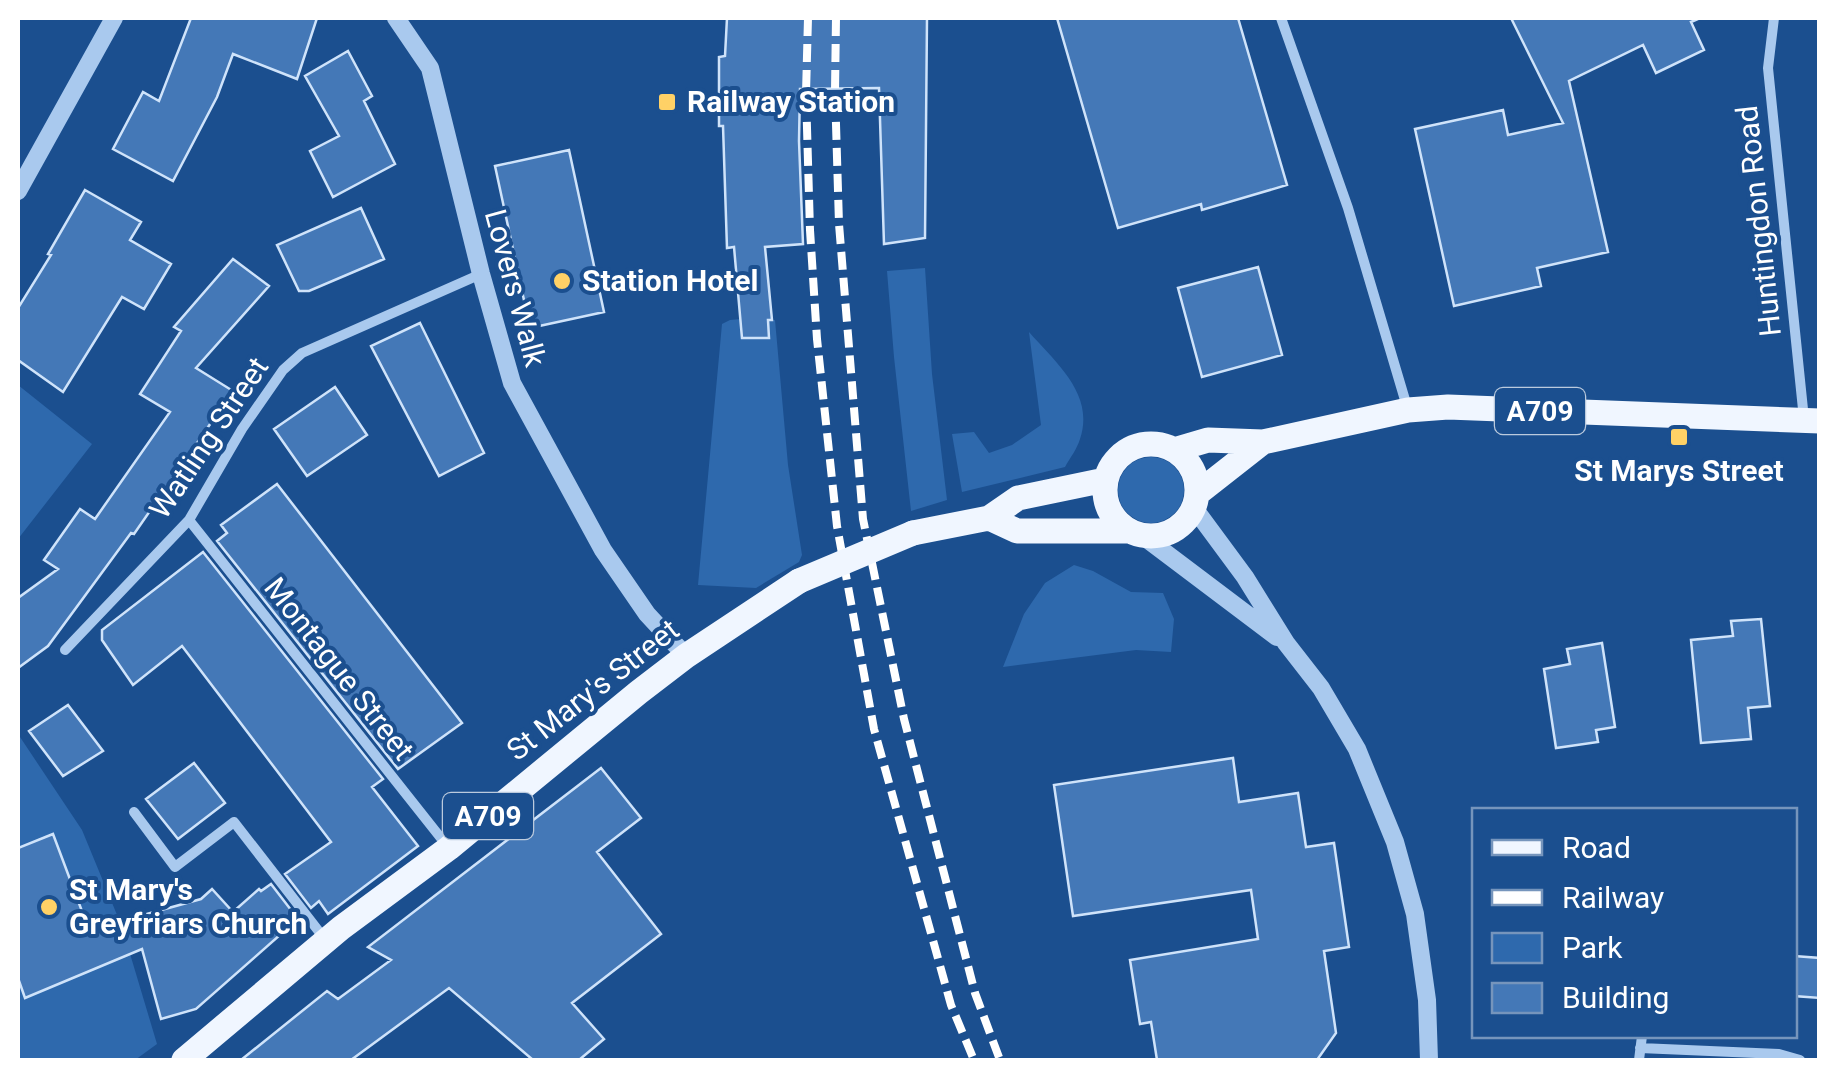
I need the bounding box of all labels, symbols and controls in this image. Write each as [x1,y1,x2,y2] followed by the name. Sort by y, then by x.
[687,84,895,119] place label: Railway Station
[656,91,678,113] marker: Railway Station
[1729,104,1788,338] street label: Huntingdon Road
[478,205,553,371] street label: Lovers Walk
[582,263,758,298] place label: Station Hotel
[551,270,573,292] marker: Station Hotel
[142,350,275,525] street label: Watling Street
[1495,388,1585,434] road number: A709
[1668,426,1690,448] marker: St Marys Street
[1574,453,1784,488] place label: St Marys Street
[257,570,421,767] street label: Montague Street
[500,612,686,768] street label: St Mary's Street
[443,793,533,839] road number: A709
[1472,808,1797,1038] legend
[1562,830,1631,865] text: Road
[69,872,307,941] place label: St Mary's Greyfriars Church
[1562,880,1664,915] text: Railway
[38,896,60,918] marker: St Mary's Greyfriars Church
[1562,930,1623,965] text: Park
[1562,980,1669,1015] text: Building

